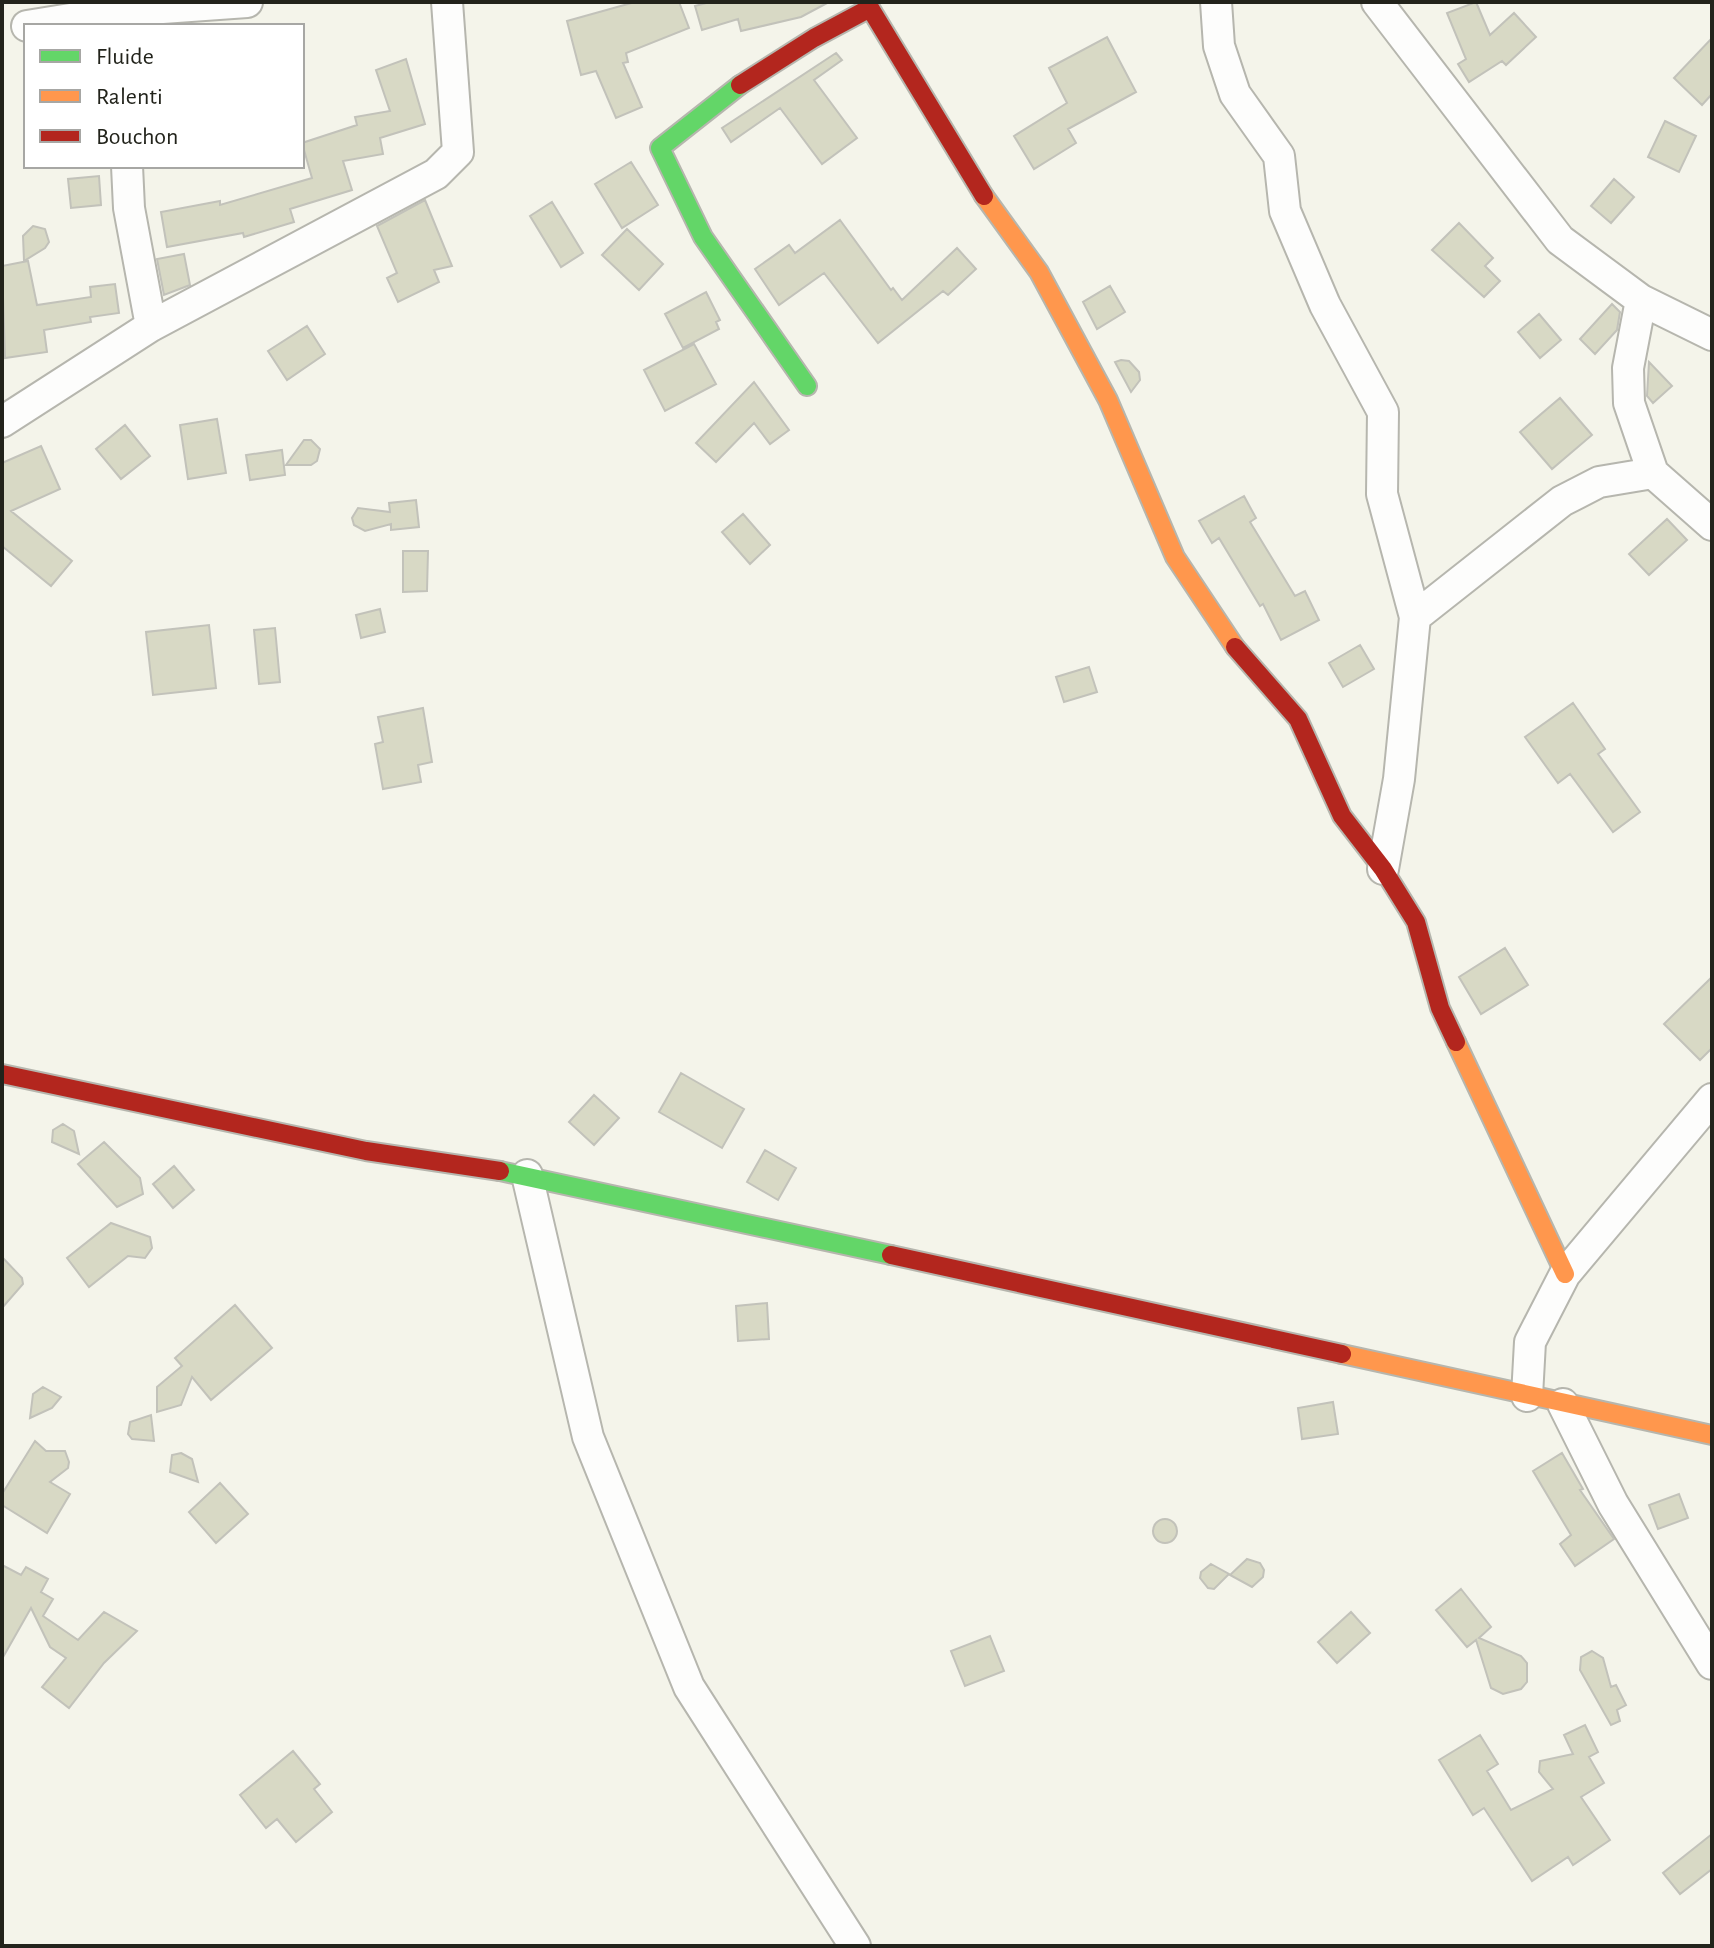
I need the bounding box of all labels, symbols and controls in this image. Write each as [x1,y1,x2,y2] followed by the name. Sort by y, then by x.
[24,24,304,168] legend
[96,45,154,69] text: Fluide
[96,85,163,109] text: Ralenti
[96,125,178,149] text: Bouchon

